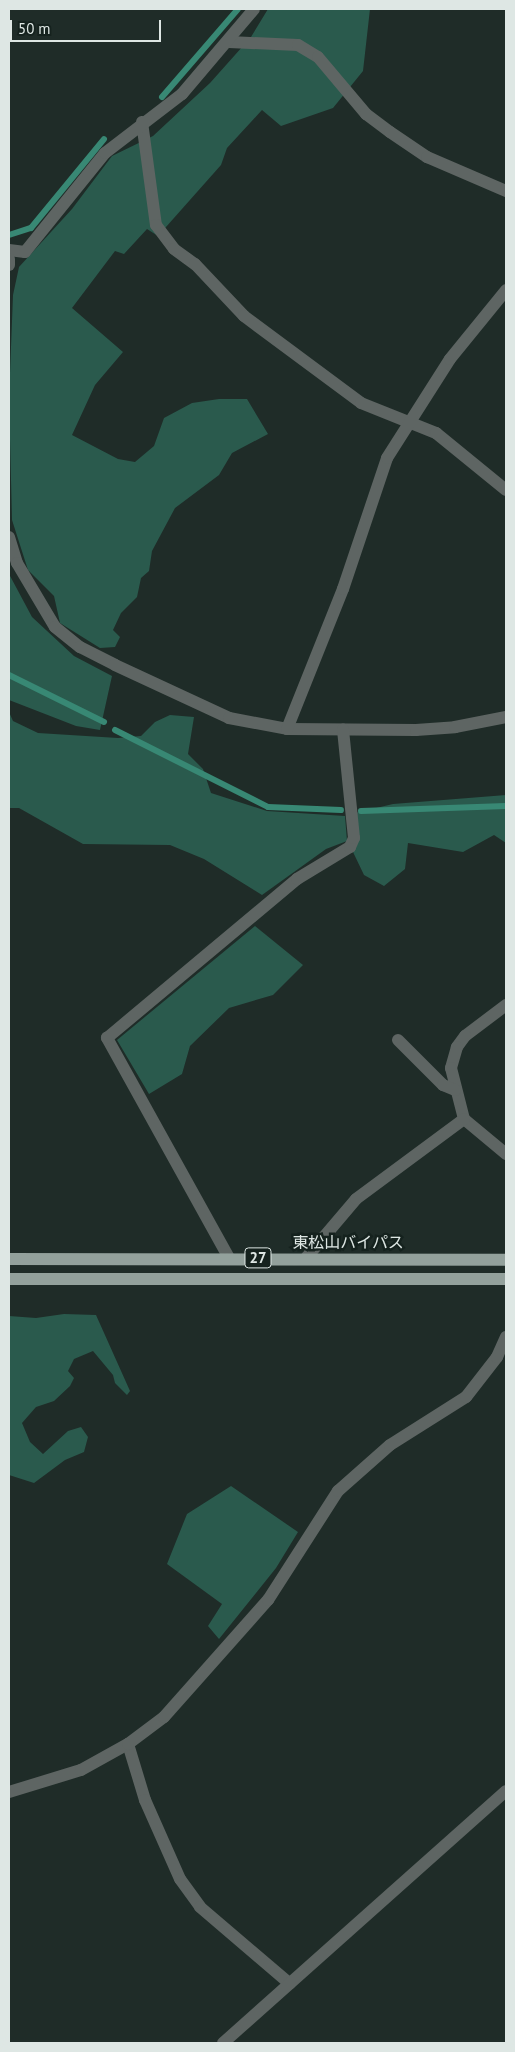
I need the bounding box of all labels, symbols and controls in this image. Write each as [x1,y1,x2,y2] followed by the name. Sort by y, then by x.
[12,10,164,42] scale bar
[18,19,51,38] text: 50 m
[292,1232,404,1252] street label: 東松山バイパス
[244,1246,272,1270] road number: 27

